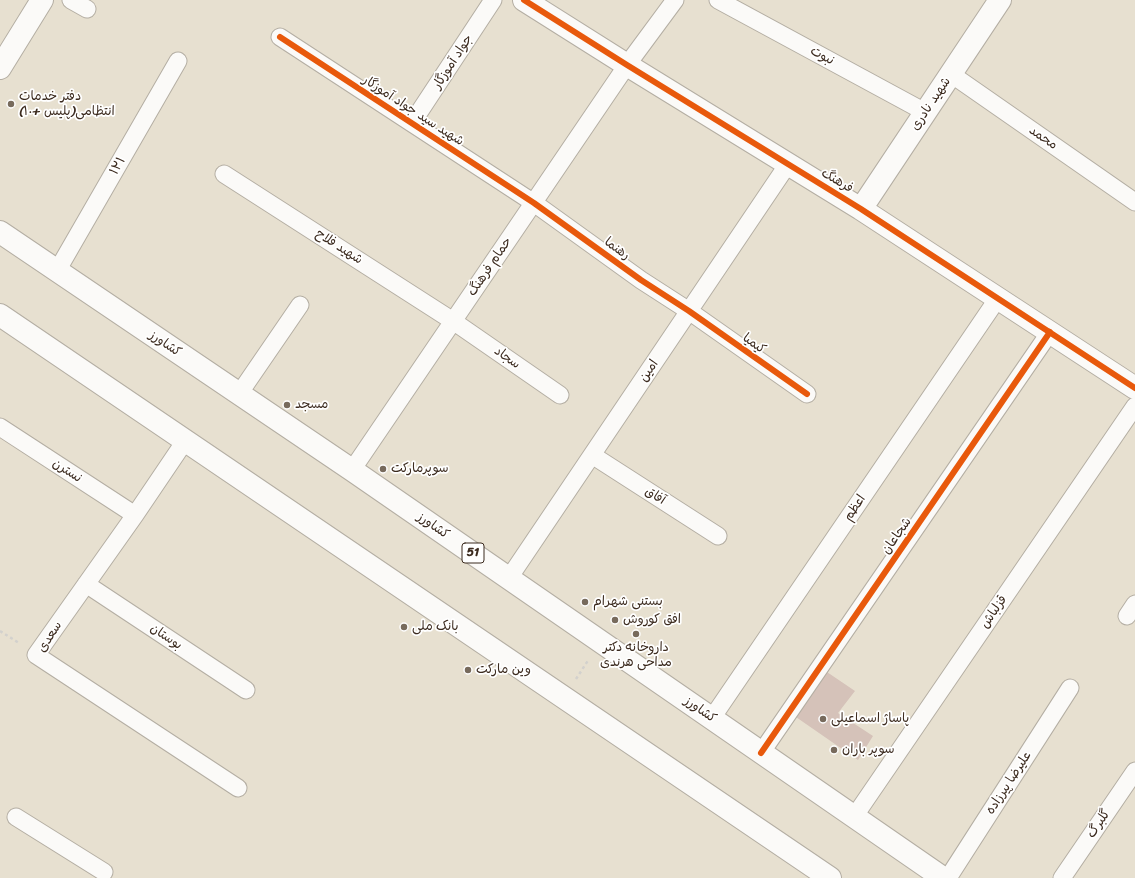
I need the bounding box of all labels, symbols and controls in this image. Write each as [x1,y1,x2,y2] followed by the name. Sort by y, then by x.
[430,32,476,92] street label: جواد آموزگار
[807,43,837,69] street label: نبوت
[359,72,467,150] street label: شهید سید جواد آموزگار
[907,74,955,134] street label: شهید نادری
[19,89,115,120] place label: دفتر خدمات انتظامی(پلیس +۱۰)
[6,99,16,109] marker: دفتر خدمات انتظامی(پلیس +۱۰)
[1026,123,1060,153] street label: محمد
[107,154,129,178] street label: ۱۲۱
[818,165,856,197] street label: فرهنگ
[313,226,365,268] street label: شهید فلاح
[601,234,633,264] street label: رهنما
[465,235,515,299] street label: حمام فرهنگ
[146,328,184,360] street label: کشاورز
[739,330,769,358] street label: کیمیا
[491,343,523,373] street label: سجاد
[636,357,662,385] street label: امین
[295,397,328,413] place label: مسجد
[282,400,292,410] marker: مسجد
[49,456,85,486] street label: نسترن
[391,461,449,477] place label: سوپرمارکت
[378,464,388,474] marker: سوپرمارکت
[642,484,668,508] street label: آفاق
[841,492,869,524] street label: اعظم
[414,509,452,543] street label: کشاورز
[879,515,915,557] street label: شجاعان
[462,543,484,563] road number: 51
[977,593,1011,631] street label: قزلباش
[593,594,663,610] place label: بستنی شهرام
[580,597,590,607] marker: بستنی شهرام
[623,612,681,628] place label: افق کوروش
[610,615,620,625] marker: افق کوروش
[34,619,66,655] street label: سعدی
[412,619,459,635] place label: بانک ملی
[147,621,185,653] street label: بوستان
[399,622,409,632] marker: بانک ملی
[631,629,641,639] marker: داروخانه دکتر مداحی هرندی
[600,640,672,671] place label: داروخانه دکتر مداحی هرندی
[476,662,531,678] place label: وین مارکت
[463,665,473,675] marker: وین مارکت
[681,693,719,727] street label: کشاورز
[831,711,909,727] place label: پاساژ اسماعیلی
[818,714,828,724] marker: پاساژ اسماعیلی
[842,742,895,758] place label: سوپر باران
[829,745,839,755] marker: سوپر باران
[983,749,1035,817] street label: علیرضا پیرزاده
[1084,807,1114,841] street label: گلبرگ

